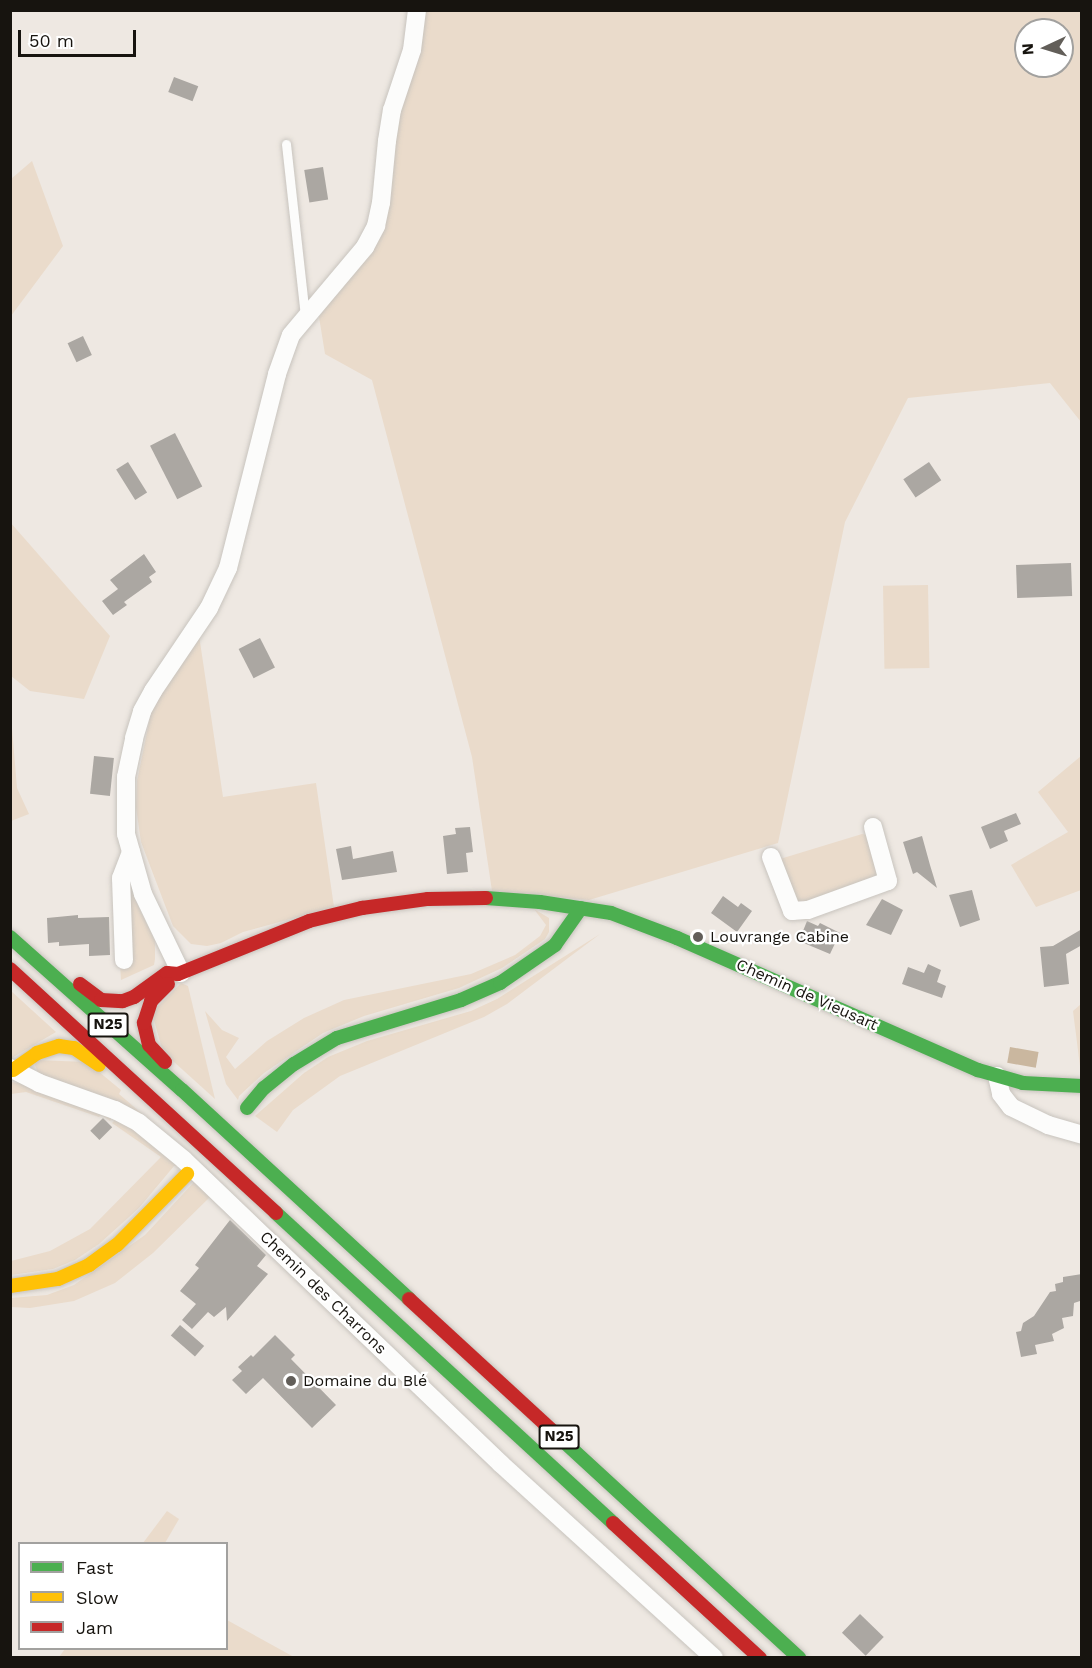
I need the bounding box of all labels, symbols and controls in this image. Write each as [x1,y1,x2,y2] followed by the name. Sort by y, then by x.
[21,18,140,56] scale bar
[1014,18,1074,78] north arrow
[29,30,74,51] text: 50 m
[1018,43,1037,56] text: N
[710,927,849,947] place label: Louvrange Cabine
[691,930,705,944] marker: Louvrange Cabine
[733,955,881,1035] street label: Chemin de Vieusart
[87,1013,129,1037] road number: N25
[256,1227,390,1359] street label: Chemin des Charrons
[303,1371,427,1391] place label: Domaine du Blé
[284,1374,298,1388] marker: Domaine du Blé
[538,1425,580,1449] road number: N25
[18,1542,228,1650] legend
[76,1557,113,1578] text: Fast
[76,1587,119,1608] text: Slow
[76,1617,113,1638] text: Jam

